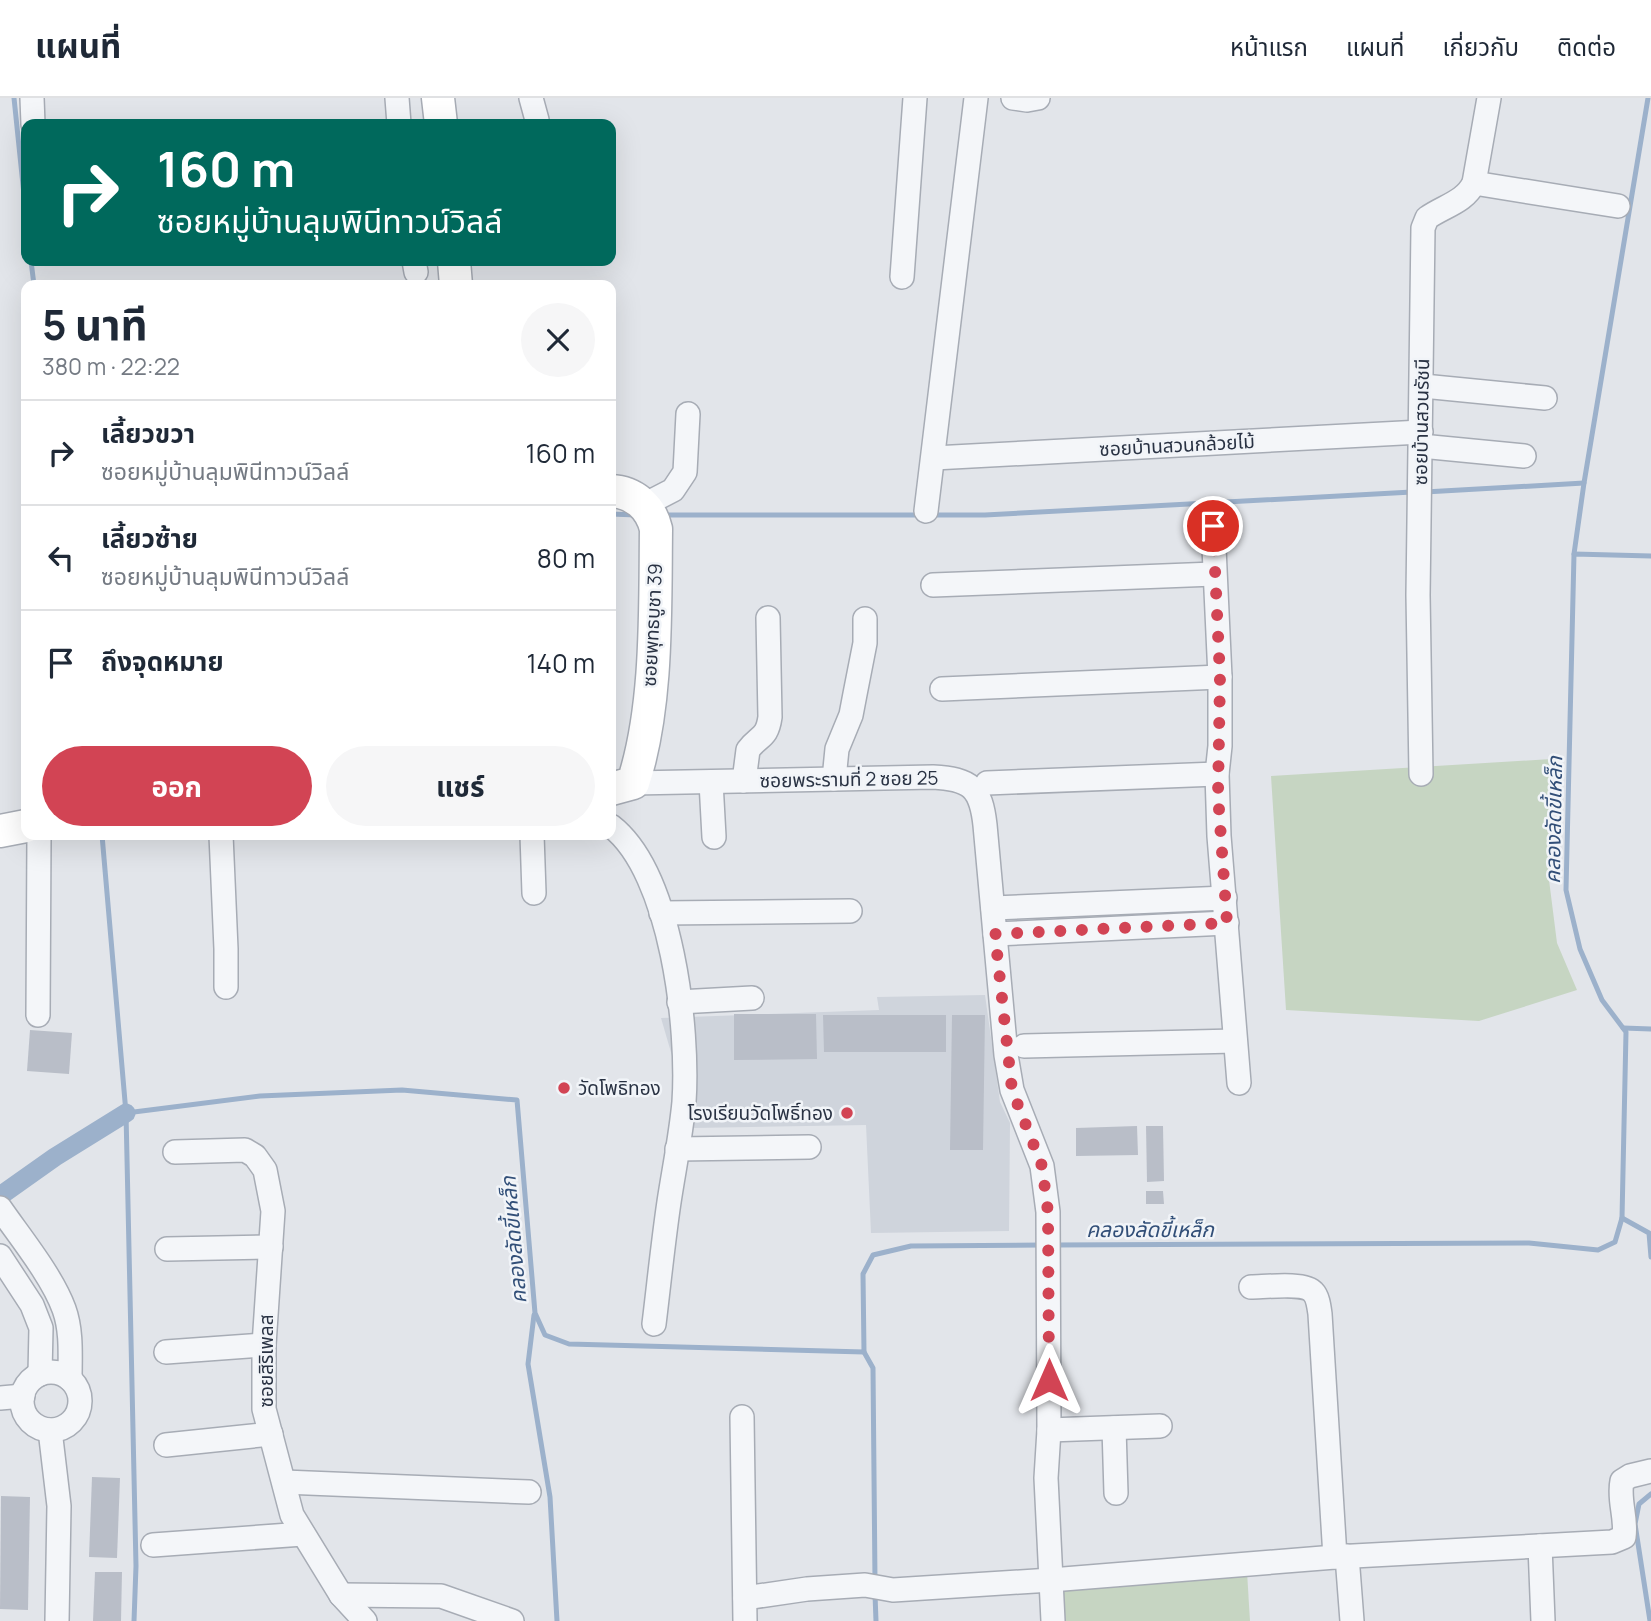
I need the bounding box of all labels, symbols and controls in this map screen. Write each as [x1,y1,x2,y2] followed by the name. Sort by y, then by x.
[35,23,121,68] text: แผนที่
[1230,30,1308,63] text: หน้าแรก
[1346,30,1404,63] text: แผนที่
[1442,30,1519,63] text: เกี่ยวกับ
[1557,30,1616,63] text: ติดต่อ
[157,135,295,202] text: 160 m
[42,147,133,238] icon: right
[157,199,502,243] text: ซอยหมู่บ้านลุมพินีทาวน์วิลล์
[42,295,147,353] text: 5 นาที
[521,303,595,377] button: close
[42,350,180,382] text: 380 m · 22:22
[1407,358,1435,486] street label: ซอยบ้านสวนรัชนี
[101,415,195,451] text: เลี้ยวขวา
[1099,428,1255,462] street label: ซอยบ้านสวนกล้วยไม้
[42,434,80,472] icon: right
[526,435,595,471] text: 160 m
[101,455,349,487] text: ซอยหมู่บ้านลุมพินีทาวน์วิลล์
[1183,496,1243,556] pin
[1194,507,1232,545] icon: arrive
[101,520,198,556] text: เลี้ยวซ้าย
[42,539,80,577] icon: left
[537,540,595,576] text: 80 m
[101,560,349,592] text: ซอยหมู่บ้านลุมพินีทาวน์วิลล์
[636,563,668,687] street label: ซอยพุทธบูชา 39
[101,643,224,679] text: ถึงจุดหมาย
[42,644,80,682] icon: arrive
[526,645,595,681] text: 140 m
[42,746,312,826] button: ออก
[326,746,595,826] button: แชร์
[1538,754,1568,884] water label: คลองลัดขี้เหล็ก
[759,764,939,794] street label: ซอยพระรามที่ 2 ซอย 25
[578,1075,661,1101] place label: วัดโพธิทอง
[556,1080,572,1096] marker: วัดโพธิทอง
[687,1100,833,1126] place label: โรงเรียนวัดโพธิ์ทอง
[839,1105,855,1121] marker: โรงเรียนวัดโพธิ์ทอง
[493,1174,533,1305] water label: คลองลัดขี้เหล็ก
[1086,1215,1215,1243] water label: คลองลัดขี้เหล็ก
[253,1314,279,1408] street label: ซอยสิริเพลส
[1012,1343,1086,1417] position arrow

